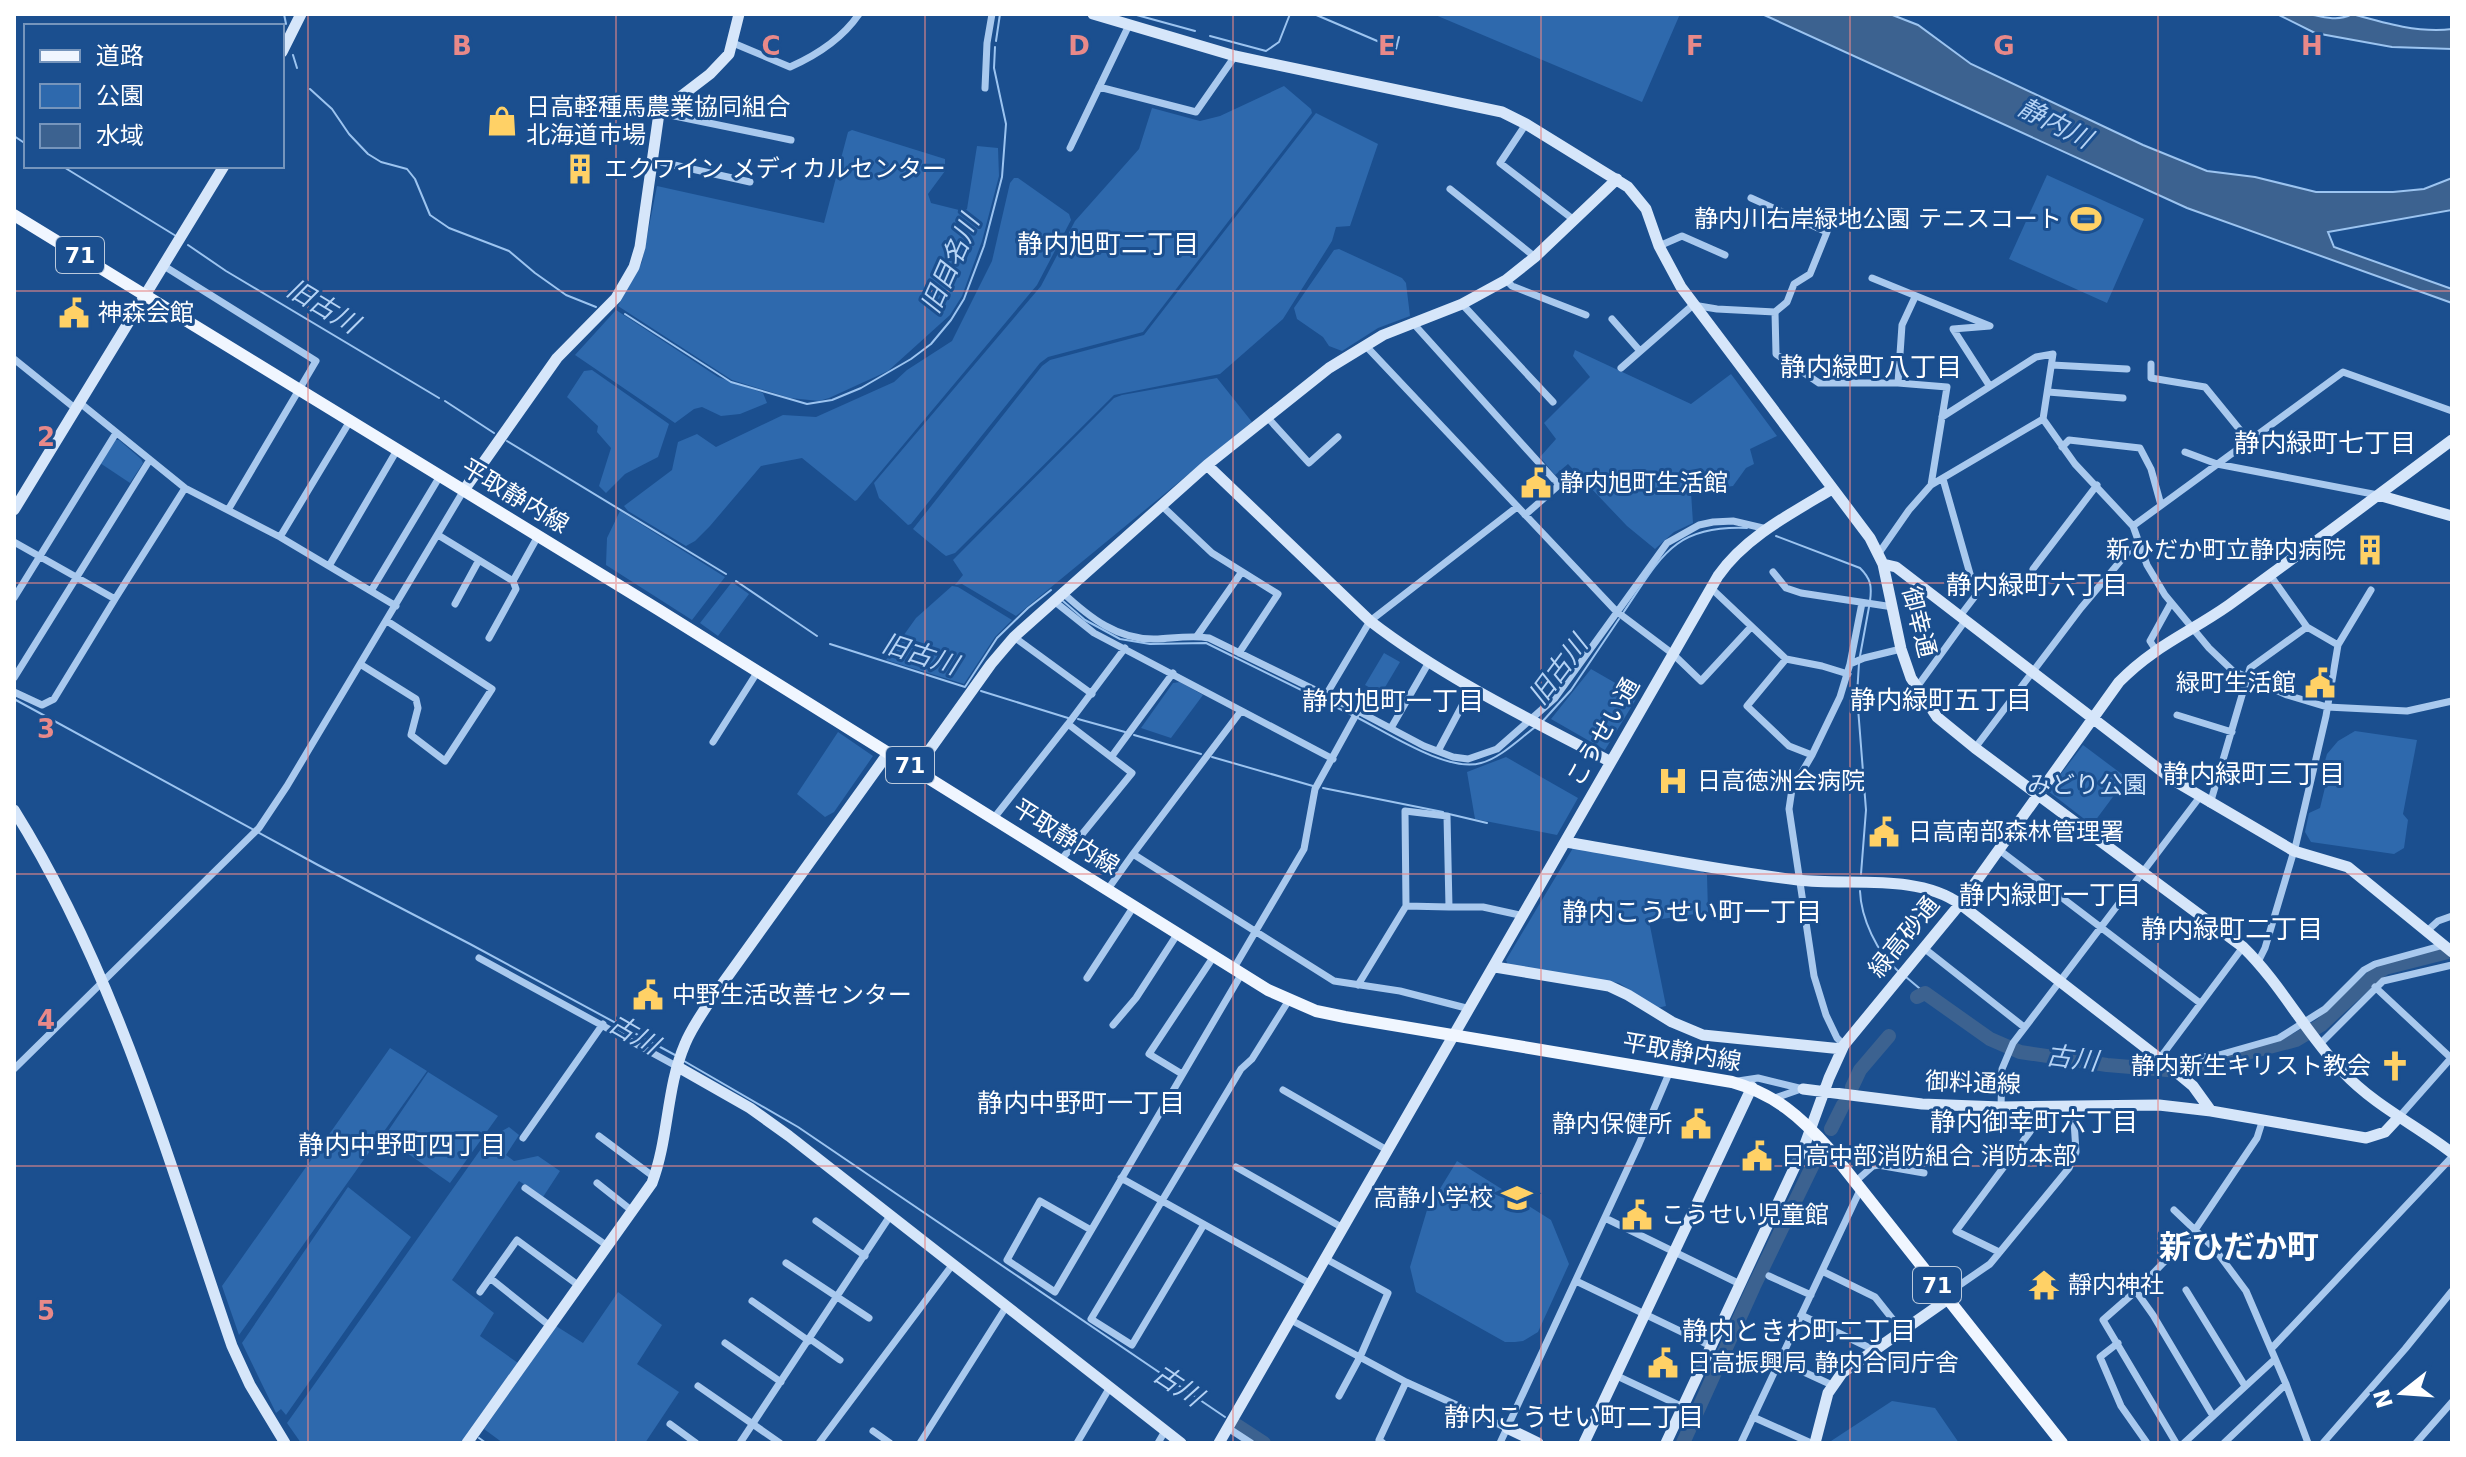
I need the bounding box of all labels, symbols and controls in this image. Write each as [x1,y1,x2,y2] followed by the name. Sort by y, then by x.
[24,24,284,168] legend
[452,31,472,61] text: B
[761,31,781,61] text: C
[1068,31,1090,61] text: D
[1378,31,1396,61] text: E
[1686,31,1704,61] text: F
[1993,31,2015,61] text: G
[2301,31,2323,61] text: H
[96,42,144,70] text: 道路
[96,82,144,110] text: 公園
[2013,92,2099,155] water label: 静内川
[526,93,790,149] place label: 日高軽種馬農業協同組合 北海道市場
[485,104,519,138] shop icon: 日高軽種馬農業協同組合 北海道市場
[96,122,144,150] text: 水域
[563,152,597,186] building icon: エクワイン メディカルセンター
[604,155,946,183] place label: エクワイン メディカルセンター
[2069,202,2103,236] sports icon: 静内川右岸緑地公園 テニスコート
[1694,205,2062,233] place label: 静内川右岸緑地公園 テニスコート
[915,208,986,318] water label: 旧目名川
[1017,229,1199,259] district label: 静内旭町二丁目
[56,237,104,273] road number: 71
[282,273,367,340] water label: 旧古川
[57,296,91,330] public building icon: 神森会館
[98,299,194,327] place label: 神森会館
[1780,352,1962,382] district label: 静内緑町八丁目
[37,422,55,452] text: 2
[2234,428,2416,458] district label: 静内緑町七丁目
[456,453,574,539] street label: 平取静内線
[1519,466,1553,500] public building icon: 静内旭町生活館
[1560,469,1728,497] place label: 静内旭町生活館
[2353,533,2387,567] building icon: 新ひだか町立静内病院
[2106,536,2346,564] place label: 新ひだか町立静内病院
[1946,570,2128,600] district label: 静内緑町六丁目
[1897,584,1941,660] street label: 御幸通
[1523,627,1595,710] water label: 旧古川
[878,628,965,681] water label: 旧古川
[2303,666,2337,700] public building icon: 緑町生活館
[2176,669,2296,697] place label: 緑町生活館
[1561,673,1645,791] street label: こうせい通
[1850,685,2032,715] district label: 静内緑町五丁目
[1302,686,1484,716] district label: 静内旭町一丁目
[37,714,55,744] text: 3
[886,747,934,783] road number: 71
[2163,759,2345,789] district label: 静内緑町三丁目
[1656,764,1690,798] hospital icon: 日高徳洲会病院
[1697,767,1865,795] place label: 日高徳洲会病院
[2027,771,2147,799] park label: みどり公園
[1008,793,1124,881] street label: 平取静内線
[1867,815,1901,849] public building icon: 日高南部森林管理署
[1908,818,2124,846] place label: 日高南部森林管理署
[1959,880,2141,910] district label: 静内緑町一丁目
[1863,891,1945,983] street label: 緑高砂通
[1562,897,1822,927] district label: 静内こうせい町一丁目
[2141,914,2323,944] district label: 静内緑町二丁目
[631,978,665,1012] public building icon: 中野生活改善センター
[672,981,912,1009] place label: 中野生活改善センター
[37,1005,55,1035] text: 4
[604,1008,667,1061] water label: 古川
[1620,1028,1744,1076] street label: 平取静内線
[2044,1040,2103,1076] water label: 古川
[2378,1049,2412,1083] church icon: 静内新生キリスト教会
[2131,1052,2371,1080] place label: 静内新生キリスト教会
[1925,1067,2021,1099] street label: 御料通線
[977,1088,1185,1118] district label: 静内中野町一丁目
[1679,1107,1713,1141] public building icon: 静内保健所
[1930,1107,2138,1137] district label: 静内御幸町六丁目
[1552,1110,1672,1138] place label: 静内保健所
[298,1130,506,1160] district label: 静内中野町四丁目
[1740,1139,1774,1173] public building icon: 日高中部消防組合 消防本部
[1781,1142,2077,1170] place label: 日高中部消防組合 消防本部
[1500,1181,1534,1215] school or university icon: 高静小学校
[1373,1184,1493,1212] place label: 高静小学校
[1620,1198,1654,1232] public building icon: こうせい児童館
[1661,1201,1829,1229] place label: こうせい児童館
[2159,1228,2319,1266] district label: 新ひだか町
[1913,1267,1961,1303] road number: 71
[2027,1268,2061,1302] temple icon: 靜内神社
[2068,1271,2164,1299] place label: 靜内神社
[37,1296,55,1326] text: 5
[1682,1316,1916,1346] district label: 静内ときわ町二丁目
[1646,1346,1680,1380] public building icon: 日高振興局 静内合同庁舎
[1687,1349,1959,1377] place label: 日高振興局 静内合同庁舎
[2362,1353,2442,1433] north arrow
[1148,1358,1210,1414] water label: 古川
[2369,1386,2398,1411] text: N
[1444,1402,1704,1432] district label: 静内こうせい町二丁目

